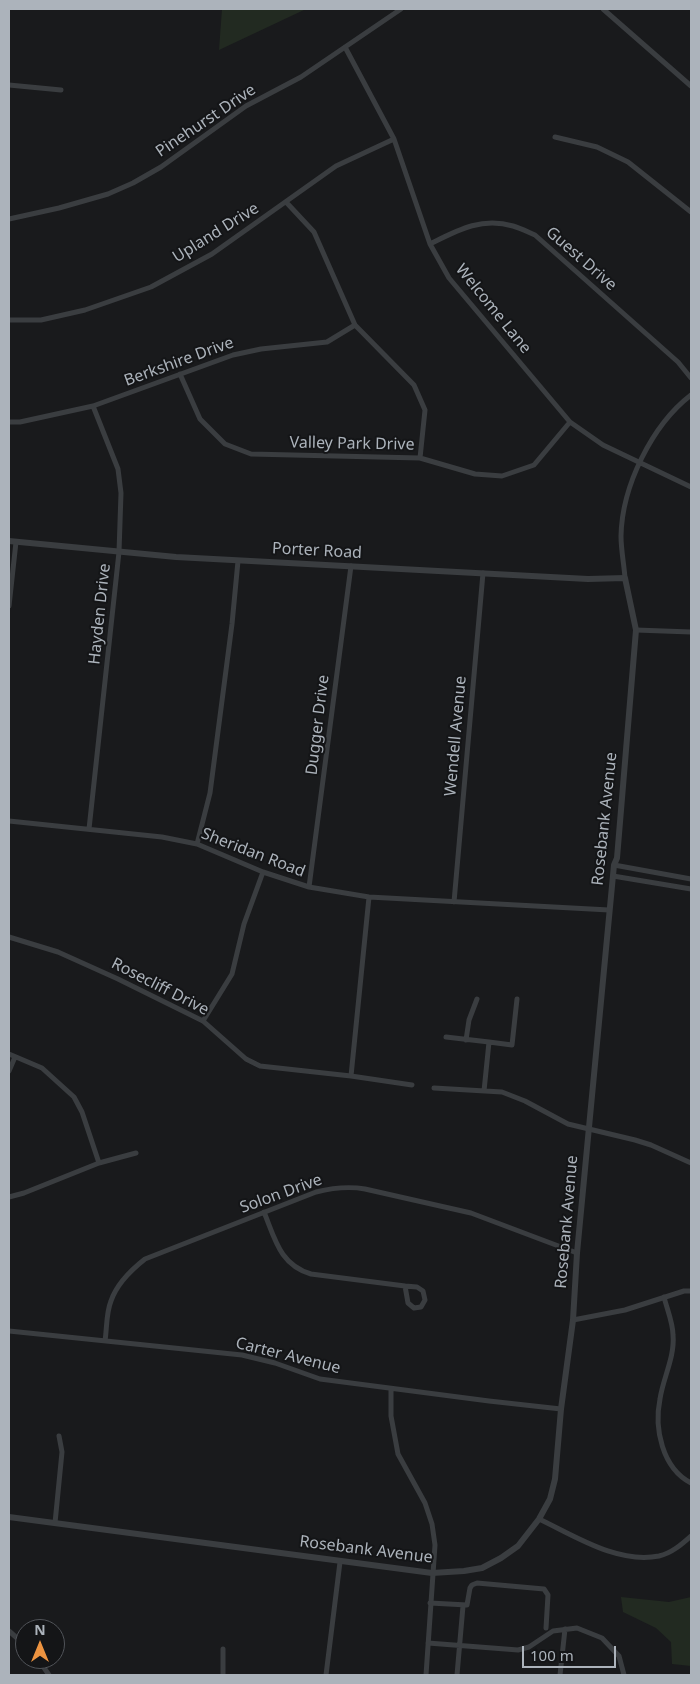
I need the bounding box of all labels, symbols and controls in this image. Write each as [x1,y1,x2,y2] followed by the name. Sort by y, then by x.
[152,81,260,161] street label: Pinehurst Drive
[169,199,263,267] street label: Upland Drive
[542,223,620,295] street label: Guest Drive
[451,260,535,358] street label: Welcome Lane
[122,333,236,391] street label: Berkshire Drive
[289,433,415,455] street label: Valley Park Drive
[272,539,362,563] street label: Porter Road
[85,563,115,665] street label: Hayden Drive
[302,674,334,776] street label: Dugger Drive
[441,675,471,797] street label: Wendell Avenue
[588,751,622,887] street label: Rosebank Avenue
[198,824,308,882] street label: Sheridan Road
[108,954,212,1020] street label: Rosecliff Drive
[552,1154,582,1290] street label: Rosebank Avenue
[237,1170,325,1218] street label: Solon Drive
[234,1334,342,1378] street label: Carter Avenue
[298,1532,434,1568] street label: Rosebank Avenue
[15,1619,65,1669] north arrow
[34,1620,46,1639] text: N
[525,1636,619,1668] scale bar
[530,1645,574,1665] text: 100 m

